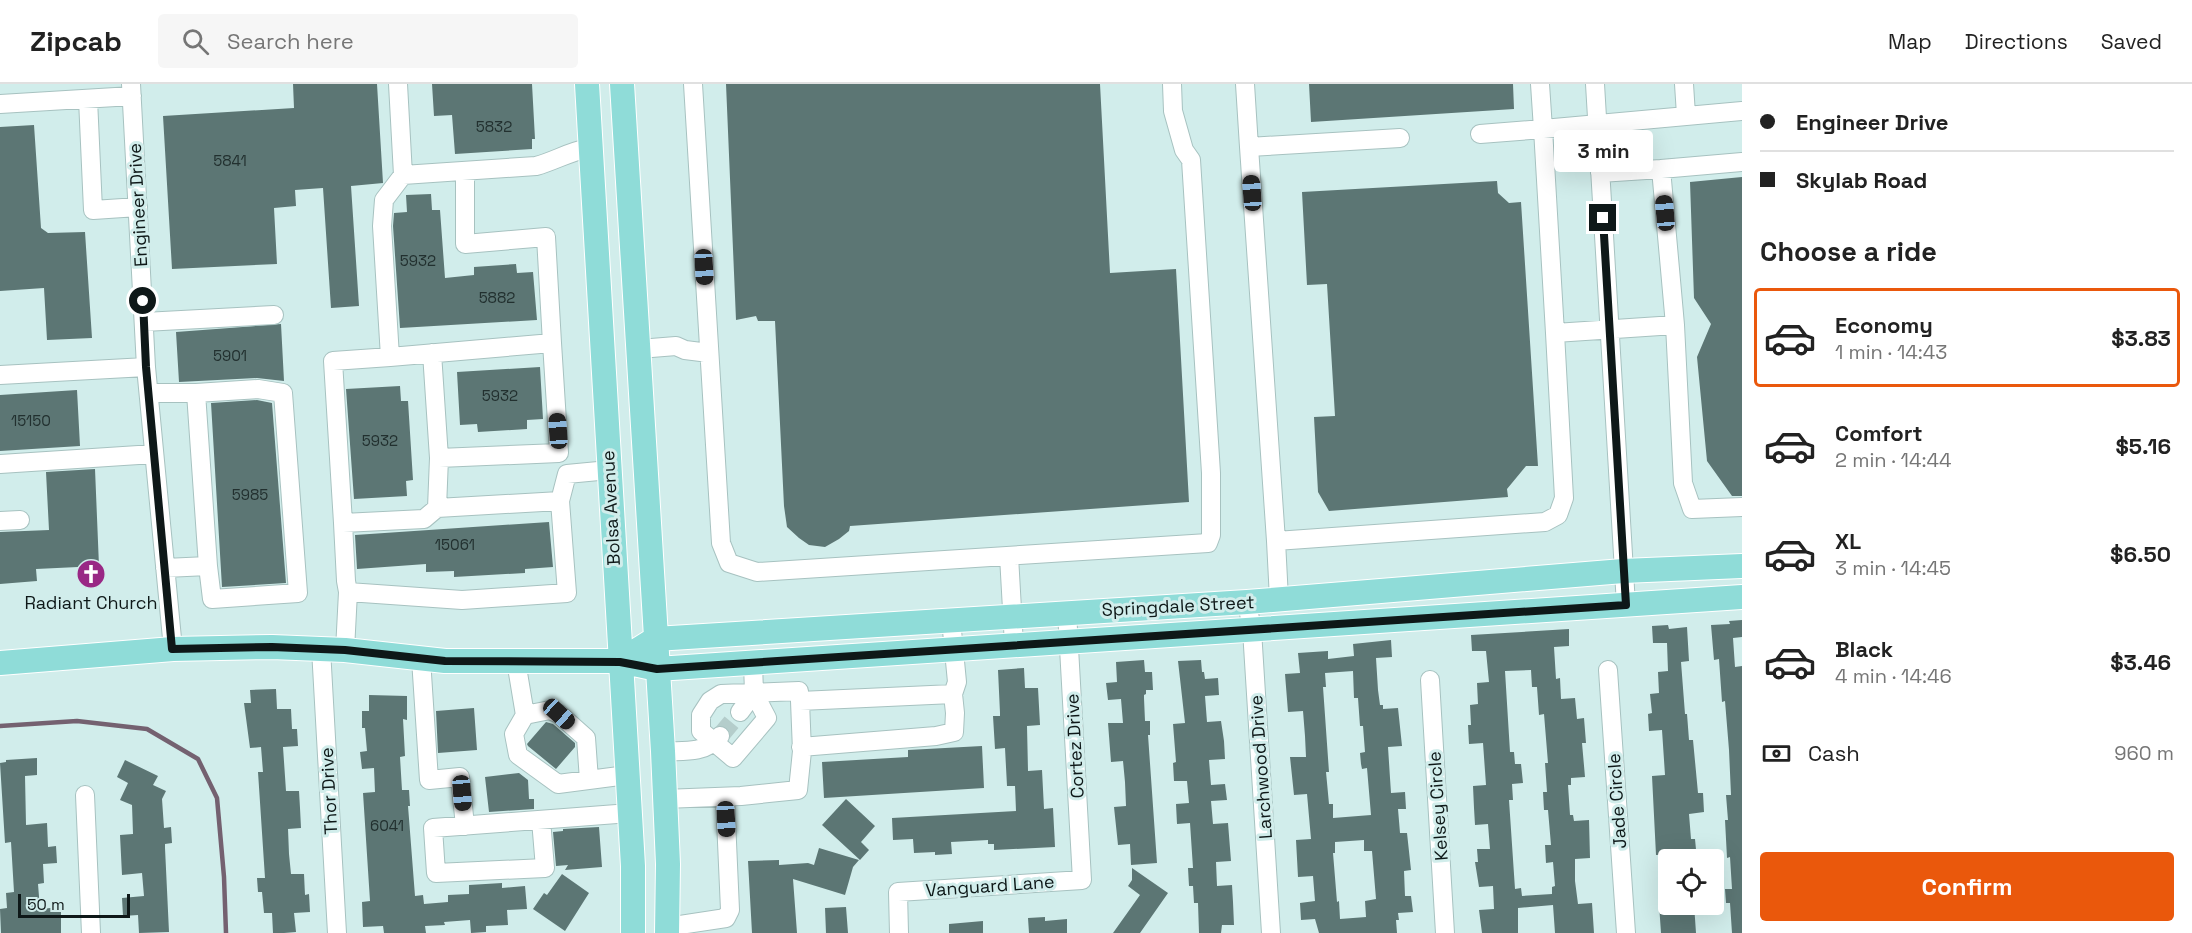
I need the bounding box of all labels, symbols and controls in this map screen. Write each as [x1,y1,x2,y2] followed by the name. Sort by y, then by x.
[158,14,578,68] search box
[30,23,122,59] text: Zipcab
[179,25,212,58] icon: search
[227,27,354,55] text: Search here
[1888,28,1932,55] text: Map
[1965,28,2068,55] text: Directions
[2101,28,2162,55] text: Saved
[1796,108,1949,136] text: Engineer Drive
[476,117,512,136] house number: 5832
[1554,131,1652,173] callout: 3 min
[1578,138,1629,164] text: 3 min
[123,143,152,268] street label: Engineer Drive
[213,151,247,170] house number: 5841
[1796,166,1927,194] text: Skylab Road
[1242,174,1262,212] car
[1654,194,1676,232] car
[1589,204,1616,231] route end
[1760,234,1937,269] text: Choose a ride
[694,249,714,285] car
[400,251,436,270] house number: 5932
[129,287,156,314] route start
[479,288,515,307] house number: 5882
[1763,311,1817,365] icon: car
[1835,311,1933,339] text: Economy
[2111,324,2171,352] text: $3.83
[1835,339,1947,365] text: 1 min · 14:43
[213,346,247,365] house number: 5901
[482,386,518,405] house number: 5932
[11,411,51,430] house number: 15150
[548,412,568,450] car
[1763,419,1817,473] icon: car
[1835,419,1923,447] text: Comfort
[362,431,398,450] house number: 5932
[2116,432,2171,460] text: $5.16
[1835,447,1952,473] text: 2 min · 14:44
[596,450,625,566] street label: Bolsa Avenue
[232,485,268,504] house number: 5985
[1763,527,1817,581] icon: car
[1835,527,1861,555] text: XL
[435,535,475,554] house number: 15061
[2110,540,2171,568] text: $6.50
[1835,555,1951,581] text: 3 min · 14:45
[75,558,107,590] church icon: Radiant Church
[1101,590,1255,621] street label: Springdale Street
[24,591,158,614] place label: Radiant Church
[1763,635,1817,689] icon: car
[1835,635,1893,663] text: Black
[2110,648,2171,676] text: $3.46
[1835,663,1952,689] text: 4 min · 14:46
[1060,693,1089,799] street label: Cortez Drive
[1244,694,1277,840] street label: Larchwood Drive
[540,695,578,733] car
[1760,737,1793,770] icon: cash
[1808,739,1860,767] text: Cash
[2114,740,2174,766] text: 960 m
[315,747,342,835] street label: Thor Drive
[1422,750,1453,862] street label: Kelsey Circle
[1602,753,1631,849] street label: Jade Circle
[451,774,473,812] car
[716,801,736,837] car
[370,816,404,835] house number: 6041
[1658,849,1724,915] map controls
[1658,849,1724,915] button: locate
[1760,852,2174,921] button: Confirm
[925,870,1055,901] street label: Vanguard Lane
[18,891,130,918] scale bar
[27,894,65,915] text: 50 m

